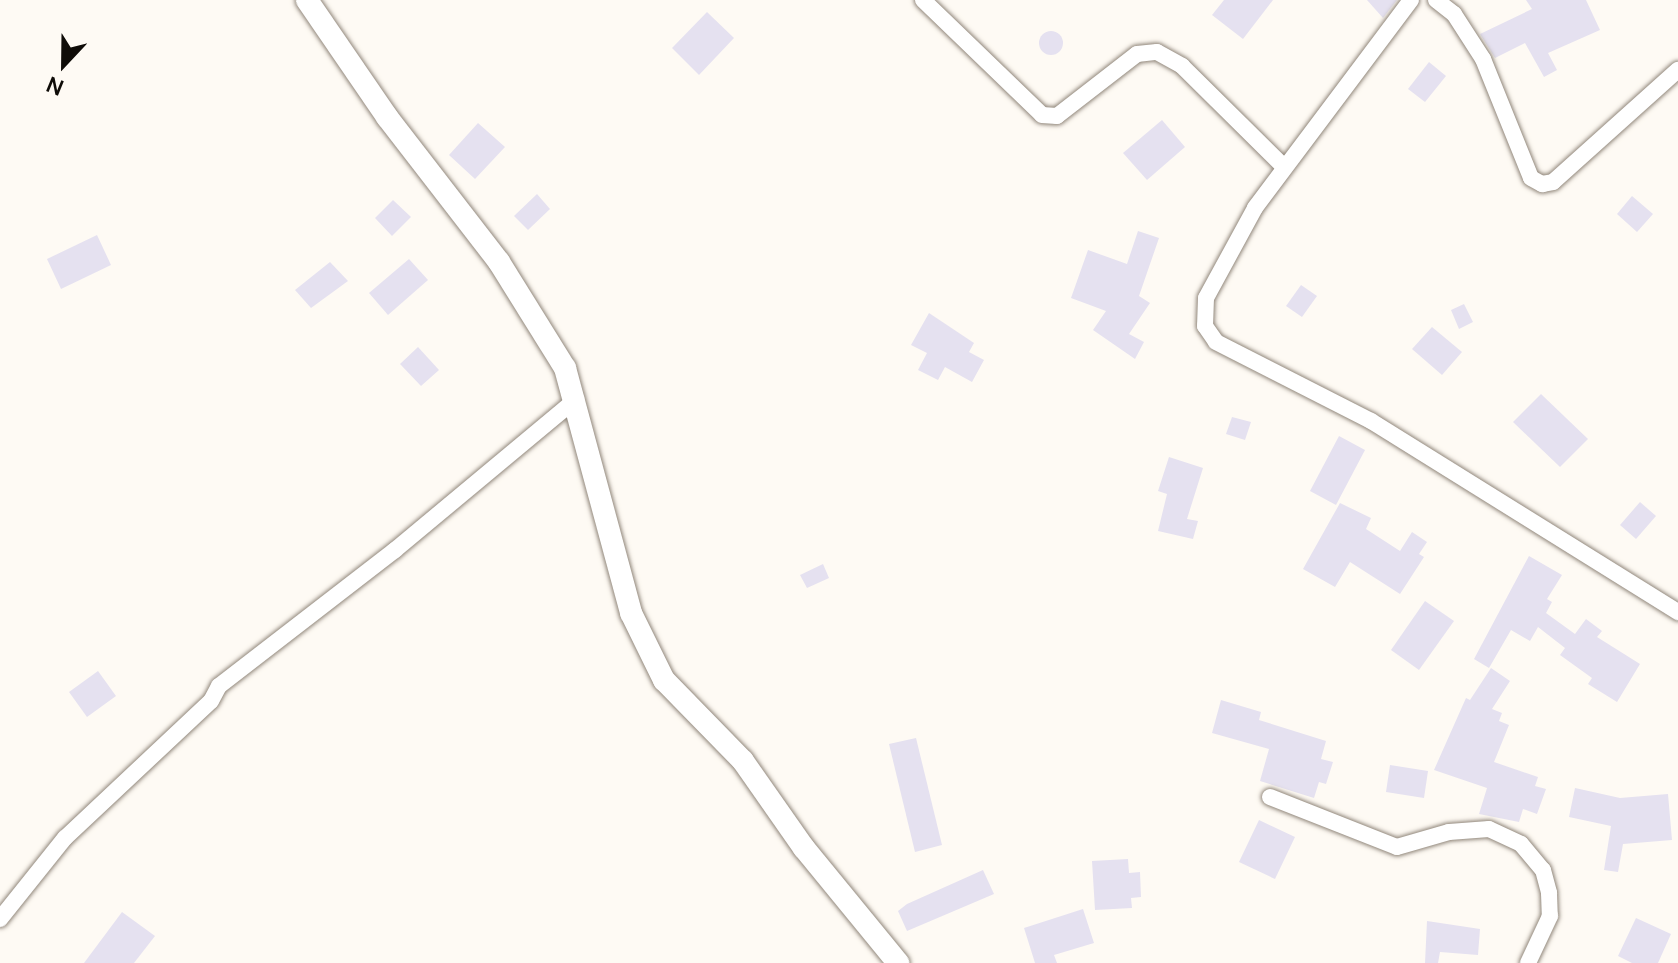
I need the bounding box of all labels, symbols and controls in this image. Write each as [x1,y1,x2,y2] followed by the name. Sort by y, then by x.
[24,24,104,104] north arrow
[42,69,68,103] text: N

